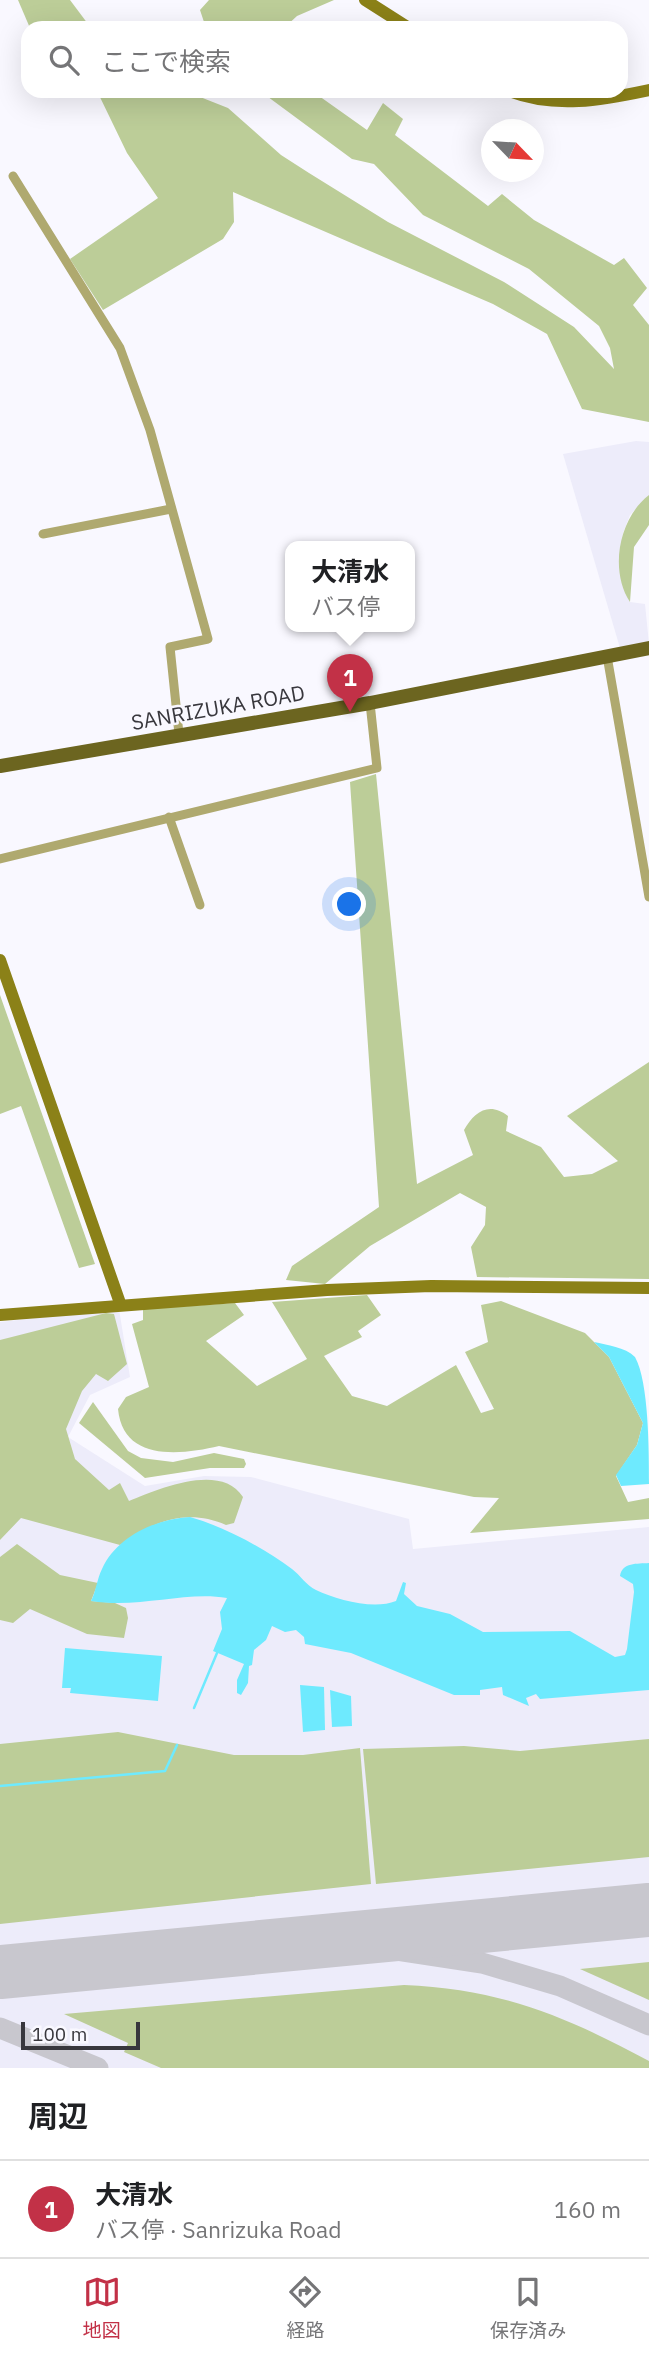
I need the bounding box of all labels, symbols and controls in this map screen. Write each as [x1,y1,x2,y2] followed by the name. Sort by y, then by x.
[21,21,628,98] search box
[45,41,83,79] icon: search
[101,44,231,78] text: ここで検索
[481,119,544,182] north arrow
[285,541,415,632] popup
[311,554,389,588] text: 大清水
[311,591,380,621] text: バス停
[327,654,373,712] pin: 1
[129,678,307,736] street label: SANRIZUKA ROAD
[332,887,366,921] your location
[21,2019,140,2051] scale bar
[32,2022,87,2046] text: 100 m
[28,2096,88,2135] text: 周辺
[95,2177,173,2211] text: 大清水
[44,2194,58,2224] text: 1
[554,2194,621,2224] text: 160 m
[95,2214,342,2244] text: バス停 · Sanrizuka Road
[83,2273,121,2342] tab: 地図
[286,2273,324,2342] tab: 経路
[490,2273,566,2342] tab: 保存済み

